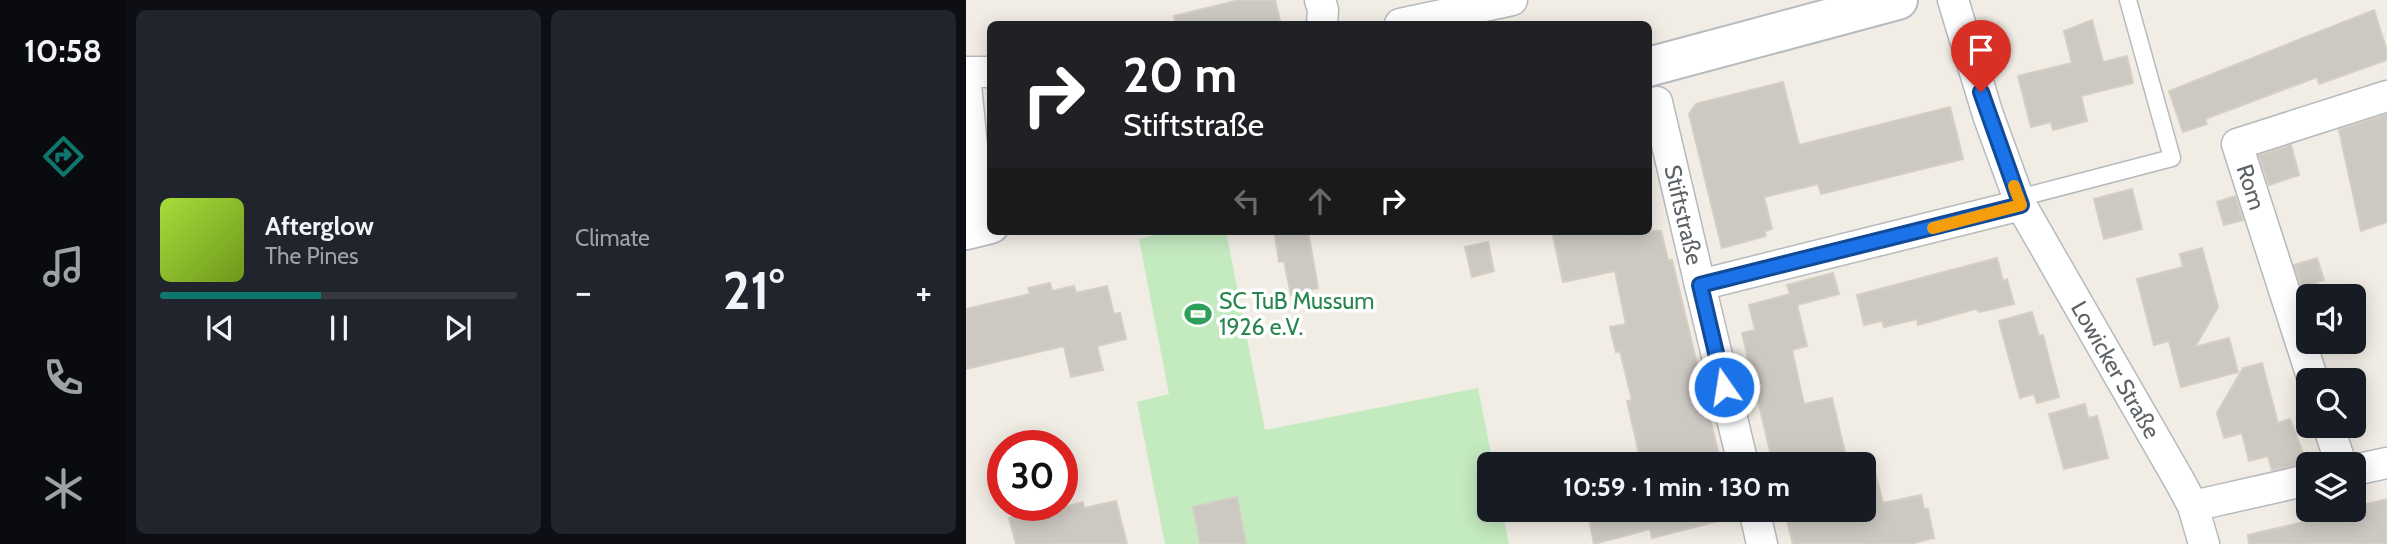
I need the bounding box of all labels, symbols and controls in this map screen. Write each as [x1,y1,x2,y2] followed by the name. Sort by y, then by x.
[1951,20,2011,92] pin
[24,31,102,70] text: 10:58
[1962,31,2000,69] icon: arrive
[1123,45,1237,104] text: 20 m
[1008,49,1099,140] icon: right
[1123,105,1264,144] text: Stiftstraße
[39,132,88,181] icon: directions
[2231,161,2271,213] street label: Rom
[1658,162,1709,268] street label: Stiftstraße
[1228,182,1266,220] icon: left
[1301,182,1339,220] icon: ahead
[1374,182,1412,220] icon: right
[265,210,374,242] text: Afterglow
[575,224,650,252] text: Climate
[39,242,88,291] icon: music
[265,242,359,270] text: The Pines
[723,259,784,322] text: 21°
[575,268,592,315] text: −
[915,268,932,315] text: +
[2296,284,2366,522] map controls
[2296,284,2366,354] button: sound
[1219,287,1374,341] place label: SC TuB Mussum 1926 e.V.
[2065,296,2166,444] street label: Lowicker Straße
[1183,299,1213,329] sports icon: SC TuB Mussum 1926 e.V.
[201,309,239,347] icon: previous
[320,309,358,347] icon: pause
[439,309,477,347] icon: next
[1687,350,1761,424] position arrow
[39,353,88,402] icon: phone
[2296,368,2366,438] button: search
[987,430,1078,521] speed limit sign: 30
[2296,452,2366,522] button: layers
[39,464,88,513] icon: climate
[1563,471,1790,503] text: 10:59 · 1 min · 130 m

